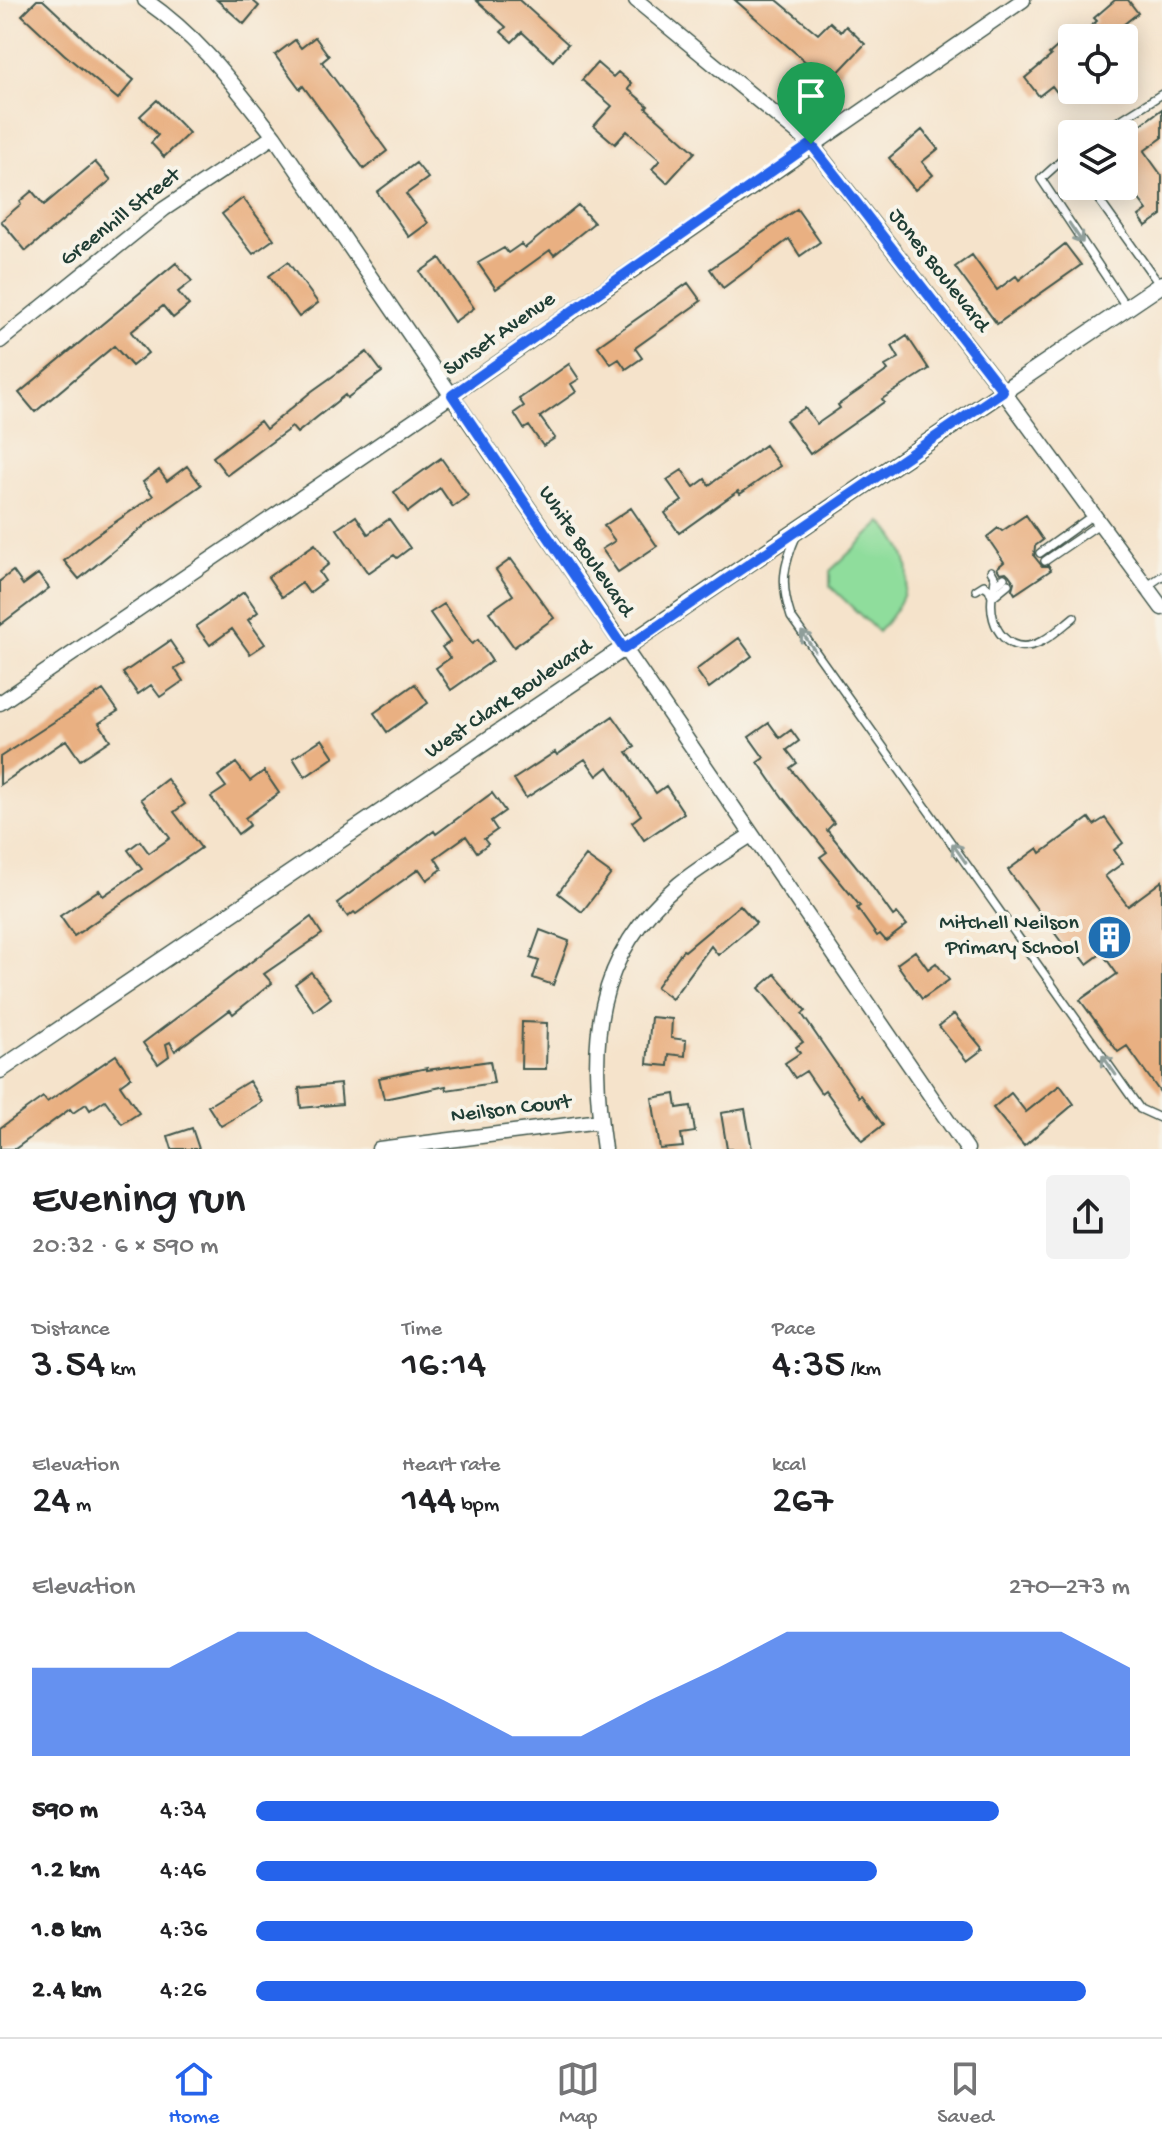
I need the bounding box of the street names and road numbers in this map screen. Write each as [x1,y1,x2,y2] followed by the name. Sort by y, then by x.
[56,162,188,273] street label: Greenhill Street
[882,204,996,340] street label: Jones Boulevard
[439,286,562,383] street label: Sunset Avenue
[532,481,640,624] street label: White Boulevard
[421,633,599,766] street label: West Clark Boulevard
[449,1089,575,1130] street label: Neilson Court

